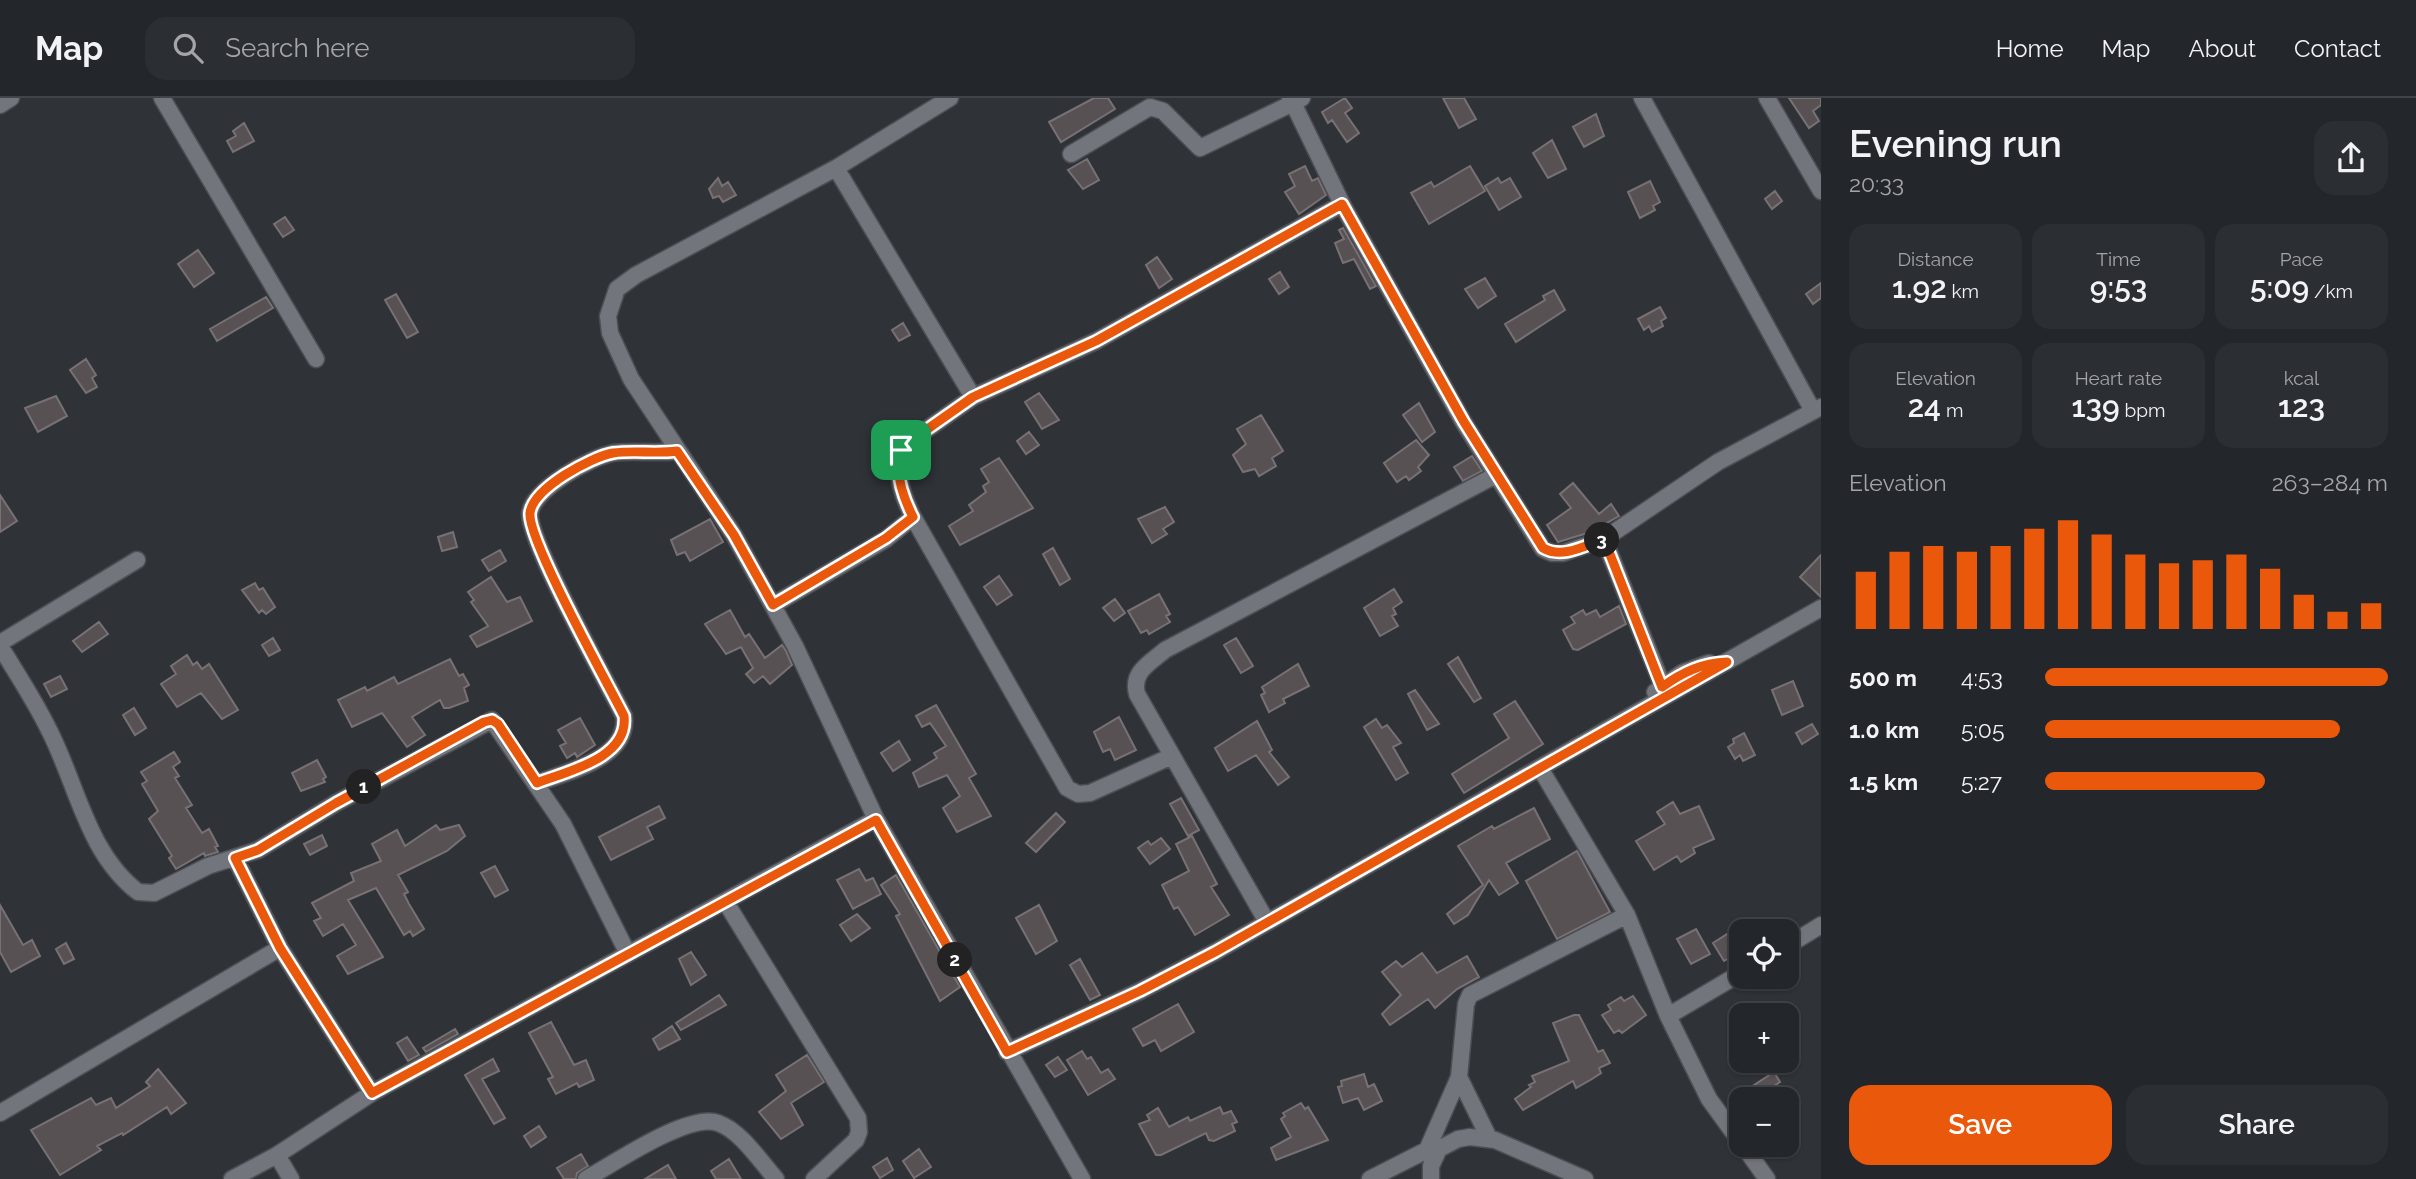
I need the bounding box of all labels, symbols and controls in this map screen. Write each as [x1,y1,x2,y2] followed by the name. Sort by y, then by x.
[145,17,635,80] search box
[35,29,103,68] text: Map
[169,29,207,67] icon: search
[225,33,370,63] text: Search here
[1996,34,2064,63] text: Home
[2102,34,2150,63] text: Map
[2188,34,2256,63] text: About
[2294,34,2381,63] text: Contact
[1849,121,2062,166] text: Evening run
[2314,121,2388,195] button: share
[1849,170,1904,197] text: 20:33
[1897,248,1974,270] text: Distance
[2096,248,2141,270] text: Time
[2280,248,2323,270] text: Pace
[1892,270,1947,305] text: 1.92
[2090,270,2147,305] text: 9:53
[2250,270,2309,305] text: 5:09
[1947,280,1979,302] text: km
[2309,280,2353,302] text: /km
[1895,367,1976,389] text: Elevation
[2075,367,2162,389] text: Heart rate
[2284,367,2319,389] text: kcal
[1908,389,1941,424] text: 24
[2071,389,2120,424] text: 139
[2278,389,2325,424] text: 123
[1941,399,1963,421] text: m
[2120,399,2166,421] text: bpm
[871,420,931,480] pin
[882,431,920,469] icon: arrive
[1849,469,1947,496] text: Elevation
[2272,469,2388,496] text: 263–284 m
[1584,522,1620,558] pin: 3
[1596,528,1607,550] text: 3
[1849,664,1917,691] text: 500 m
[1961,664,2003,691] text: 4:53
[1849,716,1919,743] text: 1.0 km
[1961,716,2004,743] text: 5:05
[1849,768,1918,795] text: 1.5 km
[1961,768,2002,795] text: 5:27
[346,770,382,804] pin: 1
[359,775,368,797] text: 1
[1729,919,1799,1157] map controls
[1729,919,1799,989] button: locate
[937,942,972,978] pin: 2
[949,948,960,970] text: 2
[1729,1003,1799,1073] button: +
[1849,1085,2112,1165] button: Save
[2126,1085,2388,1165] button: Share
[1729,1087,1799,1157] button: −

